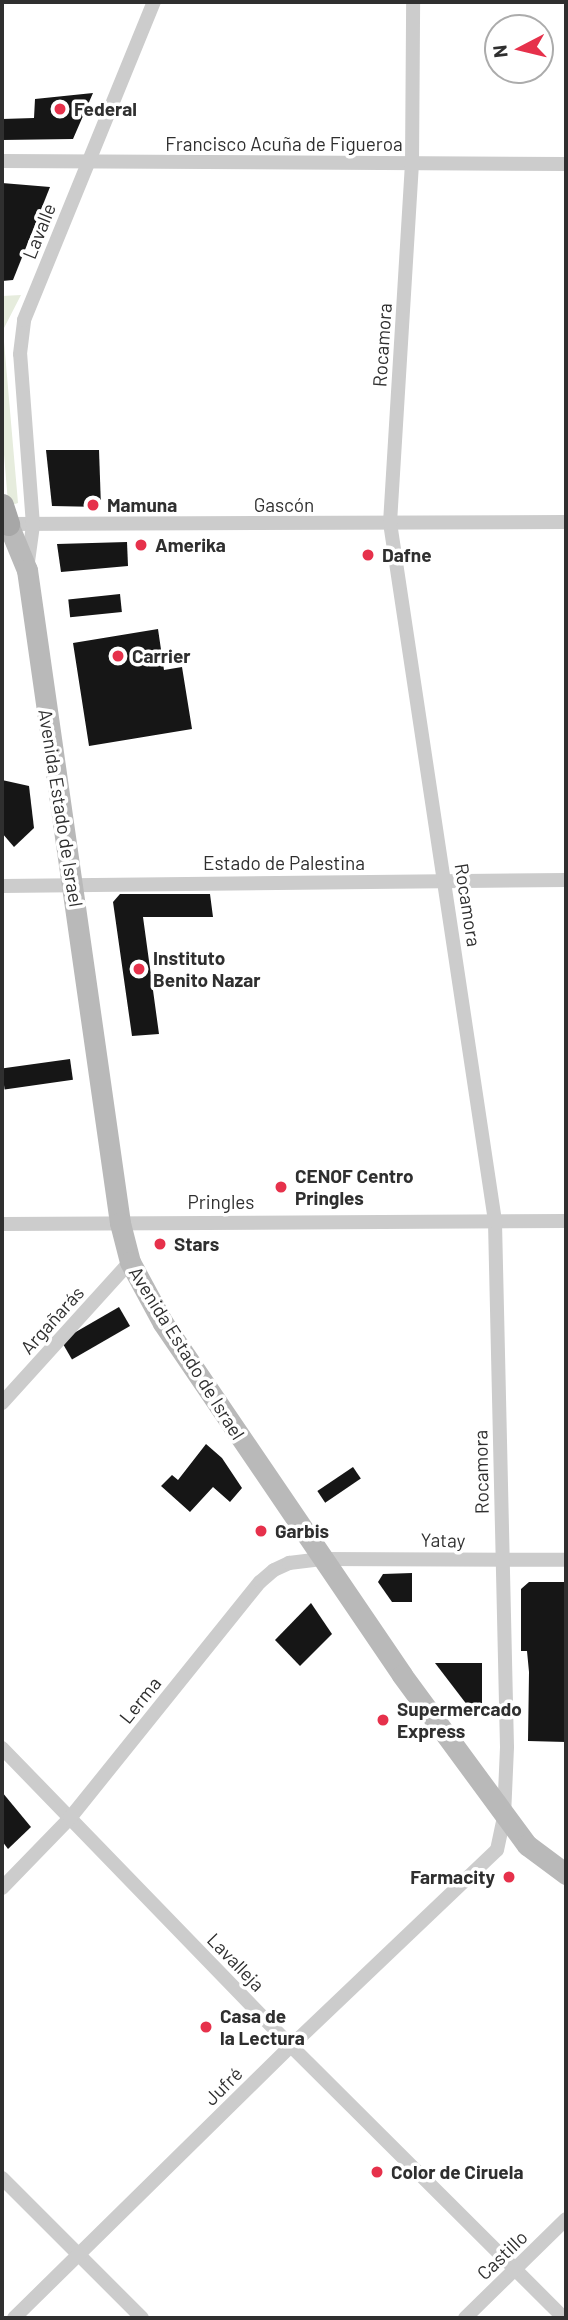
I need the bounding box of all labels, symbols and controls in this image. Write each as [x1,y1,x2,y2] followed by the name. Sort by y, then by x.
[484,14,554,84] north arrow
[487,44,512,59] text: N
[74,98,137,120] place label: Federal
[52,101,68,117] marker: Federal
[165,133,403,155] street label: Francisco Acuña de Figueroa
[18,200,60,262] street label: Lavalle
[368,302,396,388] street label: Rocamora
[107,494,177,516] place label: Mamuna
[254,494,314,516] street label: Gascón
[85,497,101,513] marker: Mamuna
[155,534,226,556] place label: Amerika
[133,537,149,553] marker: Amerika
[382,544,432,566] place label: Dafne
[360,547,376,563] marker: Dafne
[132,645,191,667] place label: Carrier
[110,648,126,664] marker: Carrier
[34,707,88,909] street label: Avenida Estado de Israel
[203,852,365,874] street label: Estado de Palestina
[450,862,486,948] street label: Rocamora
[153,947,261,991] place label: Instituto Benito Nazar
[131,961,147,977] marker: Instituto Benito Nazar
[295,1165,414,1209] place label: CENOF Centro Pringles
[273,1179,289,1195] marker: CENOF Centro Pringles
[188,1191,254,1213] street label: Pringles
[174,1233,219,1255] place label: Stars
[152,1236,168,1252] marker: Stars
[124,1262,250,1444] street label: Avenida Estado de Israel
[16,1281,88,1359] street label: Argañarás
[469,1430,493,1514] street label: Rocamora
[275,1520,329,1542] place label: Garbis
[253,1523,269,1539] marker: Garbis
[420,1528,466,1552] street label: Yatay
[114,1672,166,1728] street label: Lerma
[397,1698,522,1742] place label: Supermercado Express
[375,1712,391,1728] marker: Supermercado Express
[410,1866,495,1888] place label: Farmacity
[501,1869,517,1885] marker: Farmacity
[203,1928,269,1996] street label: Lavalleja
[220,2005,305,2049] place label: Casa de la Lectura
[198,2019,214,2035] marker: Casa de la Lectura
[199,2062,247,2110] street label: Jufré
[391,2161,523,2183] place label: Color de Ciruela
[369,2164,385,2180] marker: Color de Ciruela
[472,2226,532,2284] street label: Castillo

